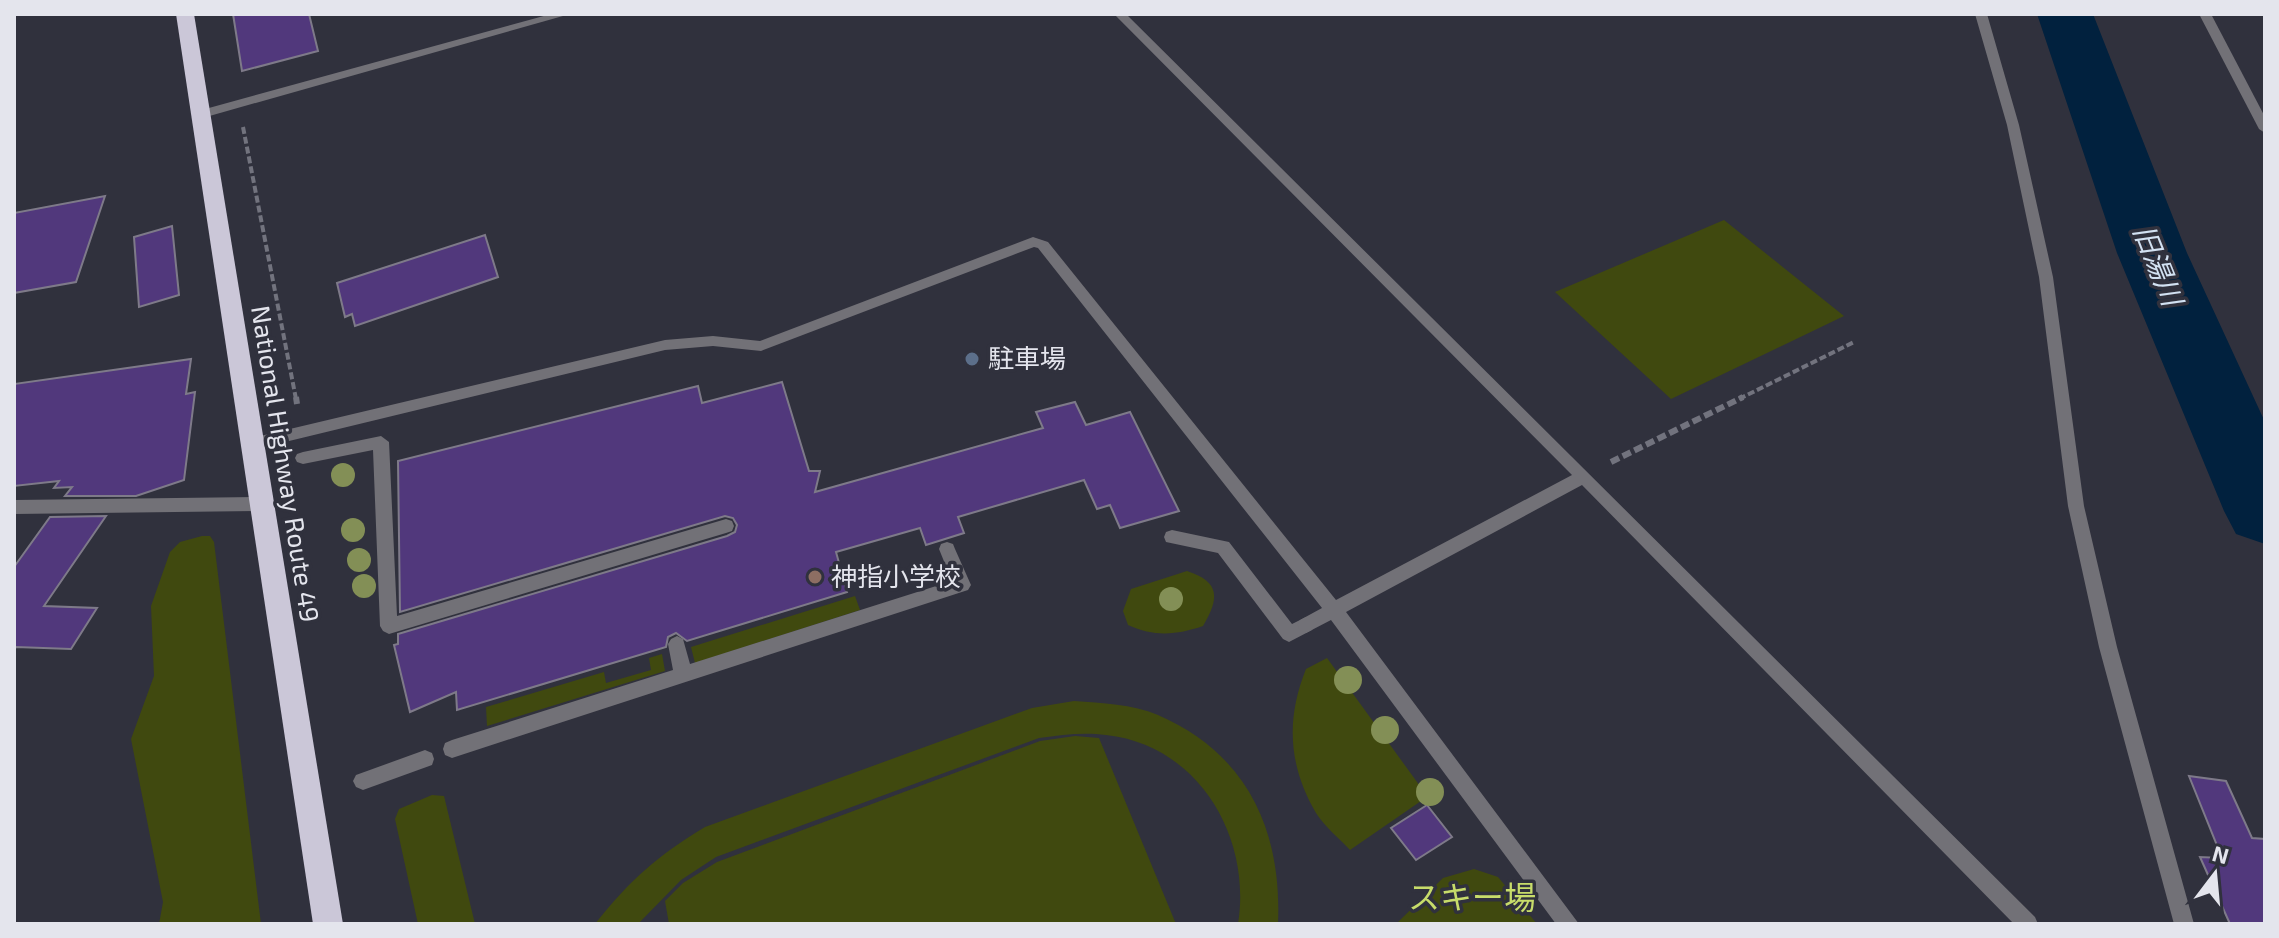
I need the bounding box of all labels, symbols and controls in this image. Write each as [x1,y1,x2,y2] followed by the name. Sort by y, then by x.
[2127,219,2192,313] water label: 旧湯川
[246,303,327,624] street label: National Highway Route 49
[988,342,1066,373] place label: 駐車場
[963,350,981,368] marker: 駐車場
[831,560,961,591] place label: 神指小学校
[806,568,824,586] marker: 神指小学校
[2175,834,2255,914] north arrow
[2210,839,2232,868] text: N
[1408,877,1536,915] park label: スキー場

